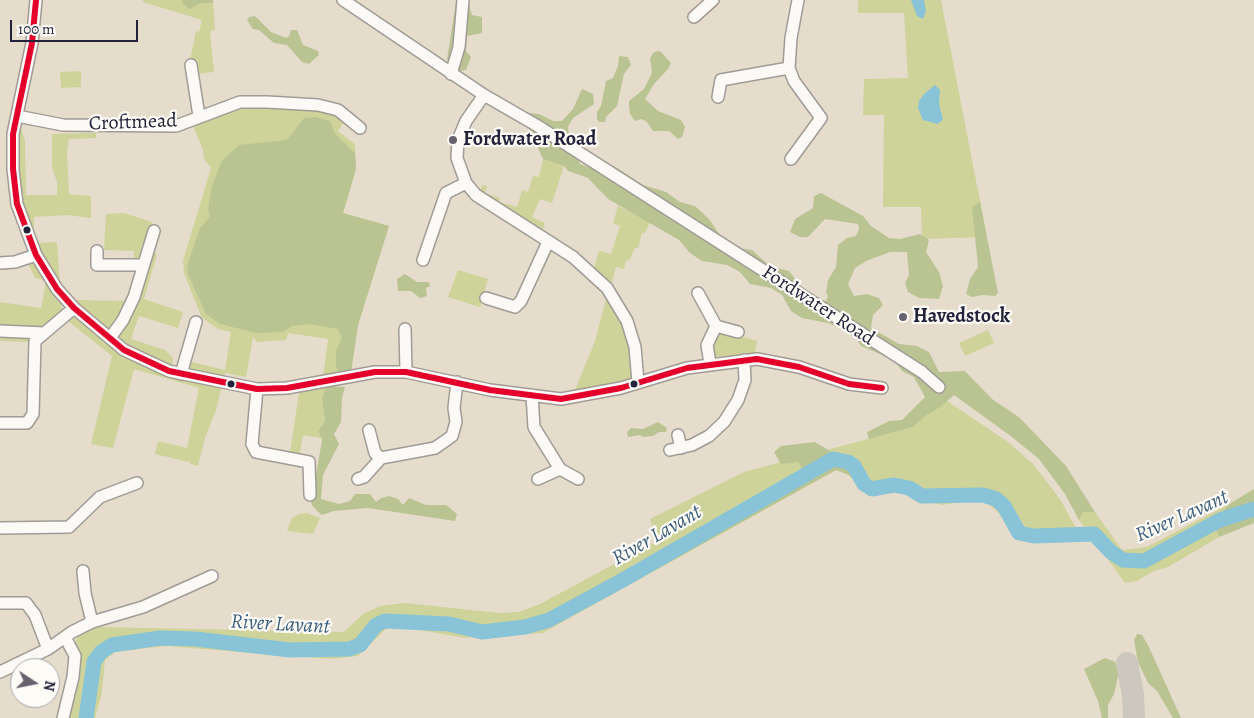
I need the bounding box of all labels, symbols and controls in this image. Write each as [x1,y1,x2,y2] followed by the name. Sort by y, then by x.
[12,10,140,42] scale bar
[18,19,55,39] text: 100 m
[89,109,177,137] street label: Croftmead
[463,128,596,152] place label: Fordwater Road
[447,134,459,146] marker: Fordwater Road
[22,225,32,235] unlabelled marker
[757,261,879,351] street label: Fordwater Road
[913,305,1010,329] place label: Havedstock
[897,311,909,323] marker: Havedstock
[226,379,236,389] unlabelled marker
[629,379,639,389] unlabelled marker
[1132,485,1232,549] water label: River Lavant
[608,500,706,572] water label: River Lavant
[230,610,330,640] water label: River Lavant
[10,658,60,708] north arrow
[39,679,60,693] text: N

